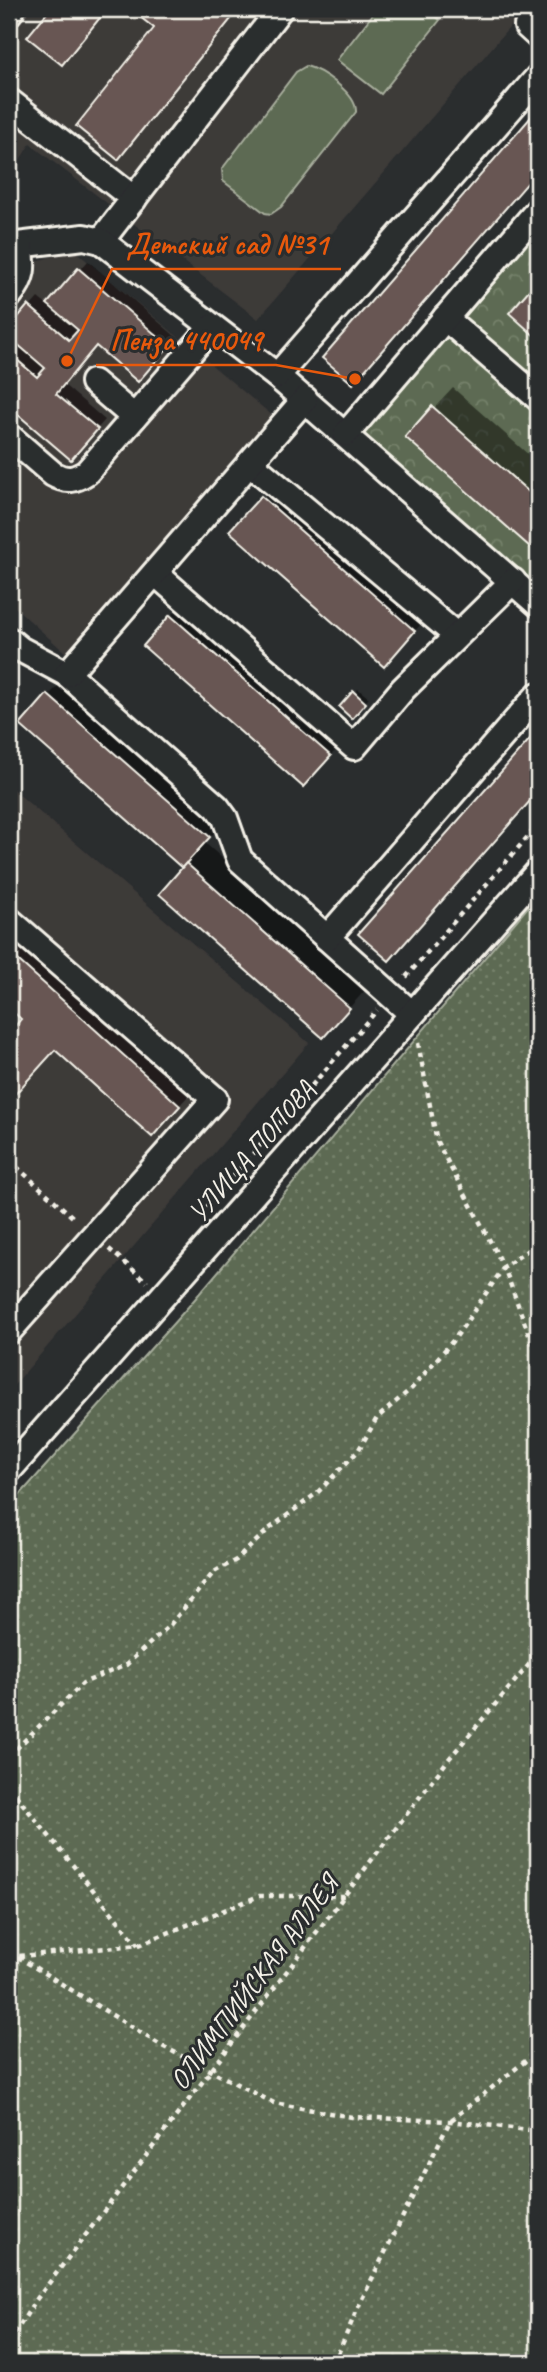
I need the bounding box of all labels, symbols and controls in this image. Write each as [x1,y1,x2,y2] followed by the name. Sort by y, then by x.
[112,218,341,269] callout: Детский сад №31
[126,225,331,263] text: Детский сад №31
[96,314,276,365] callout: Пенза 440049
[110,321,266,360] text: Пенза 440049
[180,1073,323,1229] street label: УЛИЦА ПОПОВА
[161,1865,348,2096] street label: ОЛИМПИЙСКАЯ АЛЛЕЯ

